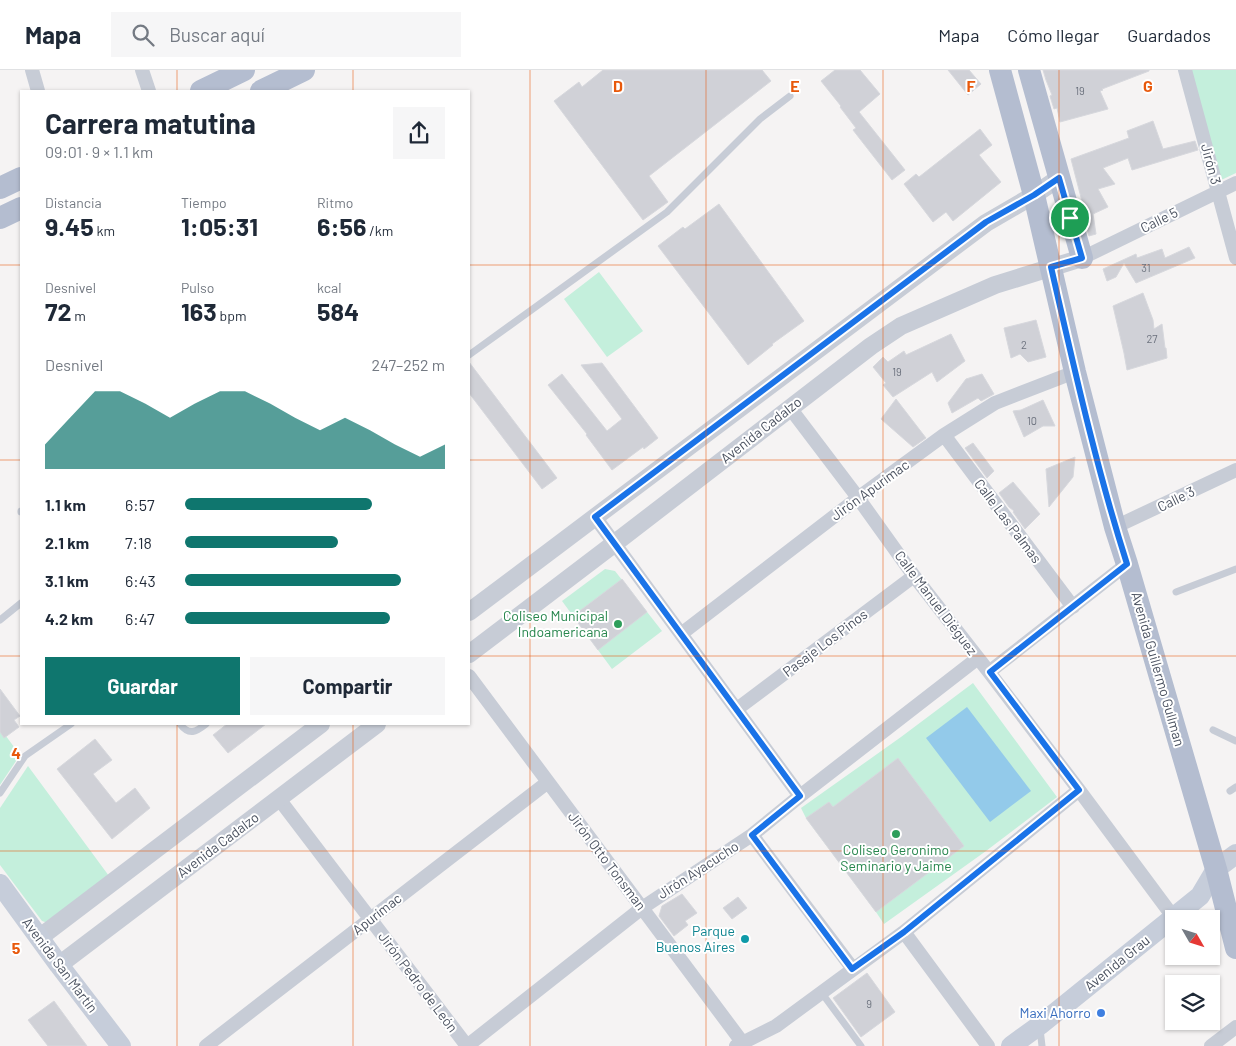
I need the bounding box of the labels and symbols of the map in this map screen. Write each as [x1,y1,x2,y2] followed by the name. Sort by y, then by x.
[613,76,623,95] text: D
[790,76,800,95] text: E
[967,76,976,95] text: F
[1143,76,1153,95] text: G
[1075,84,1085,97] house number: 19
[1198,142,1225,186] street label: Jirón 3
[1049,197,1091,239] pin
[1137,203,1180,236] street label: Calle 5
[1141,261,1151,274] house number: 31
[1146,332,1158,345] house number: 27
[1021,338,1027,351] house number: 2
[892,365,902,378] house number: 19
[717,393,805,467] street label: Avenida Cadalzo
[1027,414,1037,427] house number: 10
[827,456,912,524] street label: Jirón Apurímac
[971,475,1046,566] street label: Calle Las Palmas
[1154,482,1197,515] street label: Calle 3
[892,547,981,658] street label: Calle Manuel Diéguez
[1128,590,1189,748] street label: Avenida Guillermo Gullman
[779,605,871,680] street label: Pasaje Los Pinos
[503,607,608,640] place label: Coliseo Municipal Indoamericana
[612,618,624,630] marker: Coliseo Municipal Indoamericana
[11,743,21,762] text: 4
[173,808,262,881] street label: Avenida Cadalzo
[565,808,650,913] street label: Jirón Otto Tonsman
[890,828,902,840] marker: Coliseo Geronimo Seminario y Jaime
[654,837,741,902] street label: Jirón Ayacucho
[840,841,952,874] place label: Coliseo Geronimo Seminario y Jaime
[349,889,405,938] street label: Apurímac
[1165,910,1220,965] north arrow
[19,914,102,1016] street label: Avenida San Martín
[656,922,735,955] place label: Parque Buenos Aires
[375,928,462,1035] street label: Jirón Pedro de León
[1081,931,1153,994] street label: Avenida Grau
[739,933,751,945] marker: Parque Buenos Aires
[12,938,21,957] text: 5
[866,997,872,1010] house number: 9
[1019,1004,1091,1021] place label: Maxi Ahorro
[1095,1007,1107,1019] marker: Maxi Ahorro

